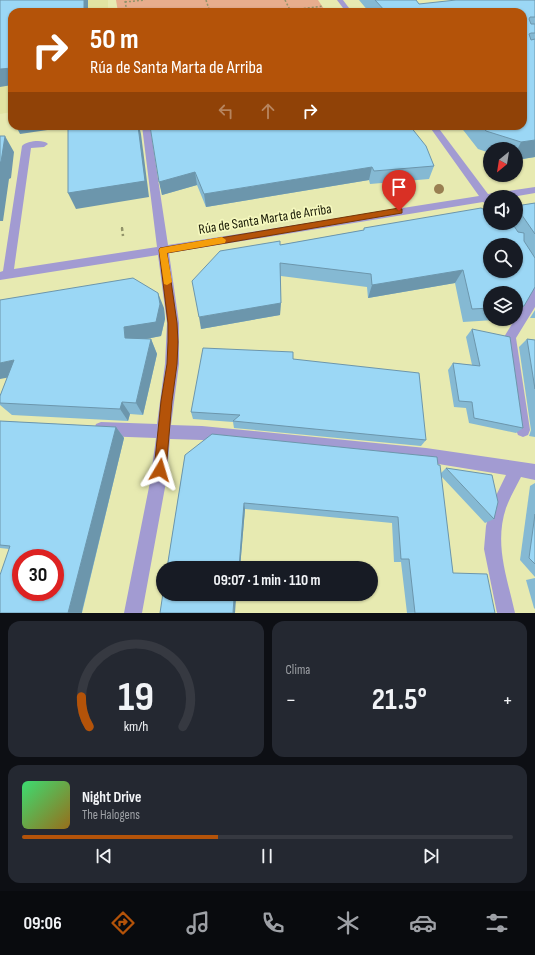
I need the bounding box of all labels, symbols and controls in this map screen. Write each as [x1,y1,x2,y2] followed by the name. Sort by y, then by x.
[90,23,139,56] text: 50 m
[24,24,76,76] icon: right
[90,57,263,78] text: Rúa de Santa Marta de Arriba
[215,100,237,122] icon: left
[257,100,279,122] icon: ahead
[299,100,321,122] icon: right
[483,142,523,182] north arrow
[483,142,523,326] map controls
[382,170,416,211] pin
[388,176,410,198] icon: arrive
[483,190,523,230] button: sound
[197,200,333,238] street label: Rúa de Santa Marta de Arriba
[483,238,523,278] button: search
[483,286,523,326] button: layers
[139,449,181,491] position arrow
[12,549,64,601] speed limit sign: 30
[214,571,320,590] text: 09:07 · 1 min · 110 m
[286,662,310,678] text: Clima
[118,673,154,722] text: 19
[372,682,427,718] text: 21.5°
[286,687,296,714] text: −
[502,687,513,714] text: +
[123,718,148,735] text: km/h
[82,788,141,807] text: Night Drive
[82,807,140,823] text: The Halogens
[93,845,115,867] icon: previous
[256,845,278,867] icon: pause
[420,845,442,867] icon: next
[109,909,137,937] icon: directions
[184,909,212,937] icon: music
[259,909,287,937] icon: phone
[334,909,362,937] icon: climate
[409,909,437,937] icon: car
[483,909,511,937] icon: filters
[23,913,62,934] text: 09:06

